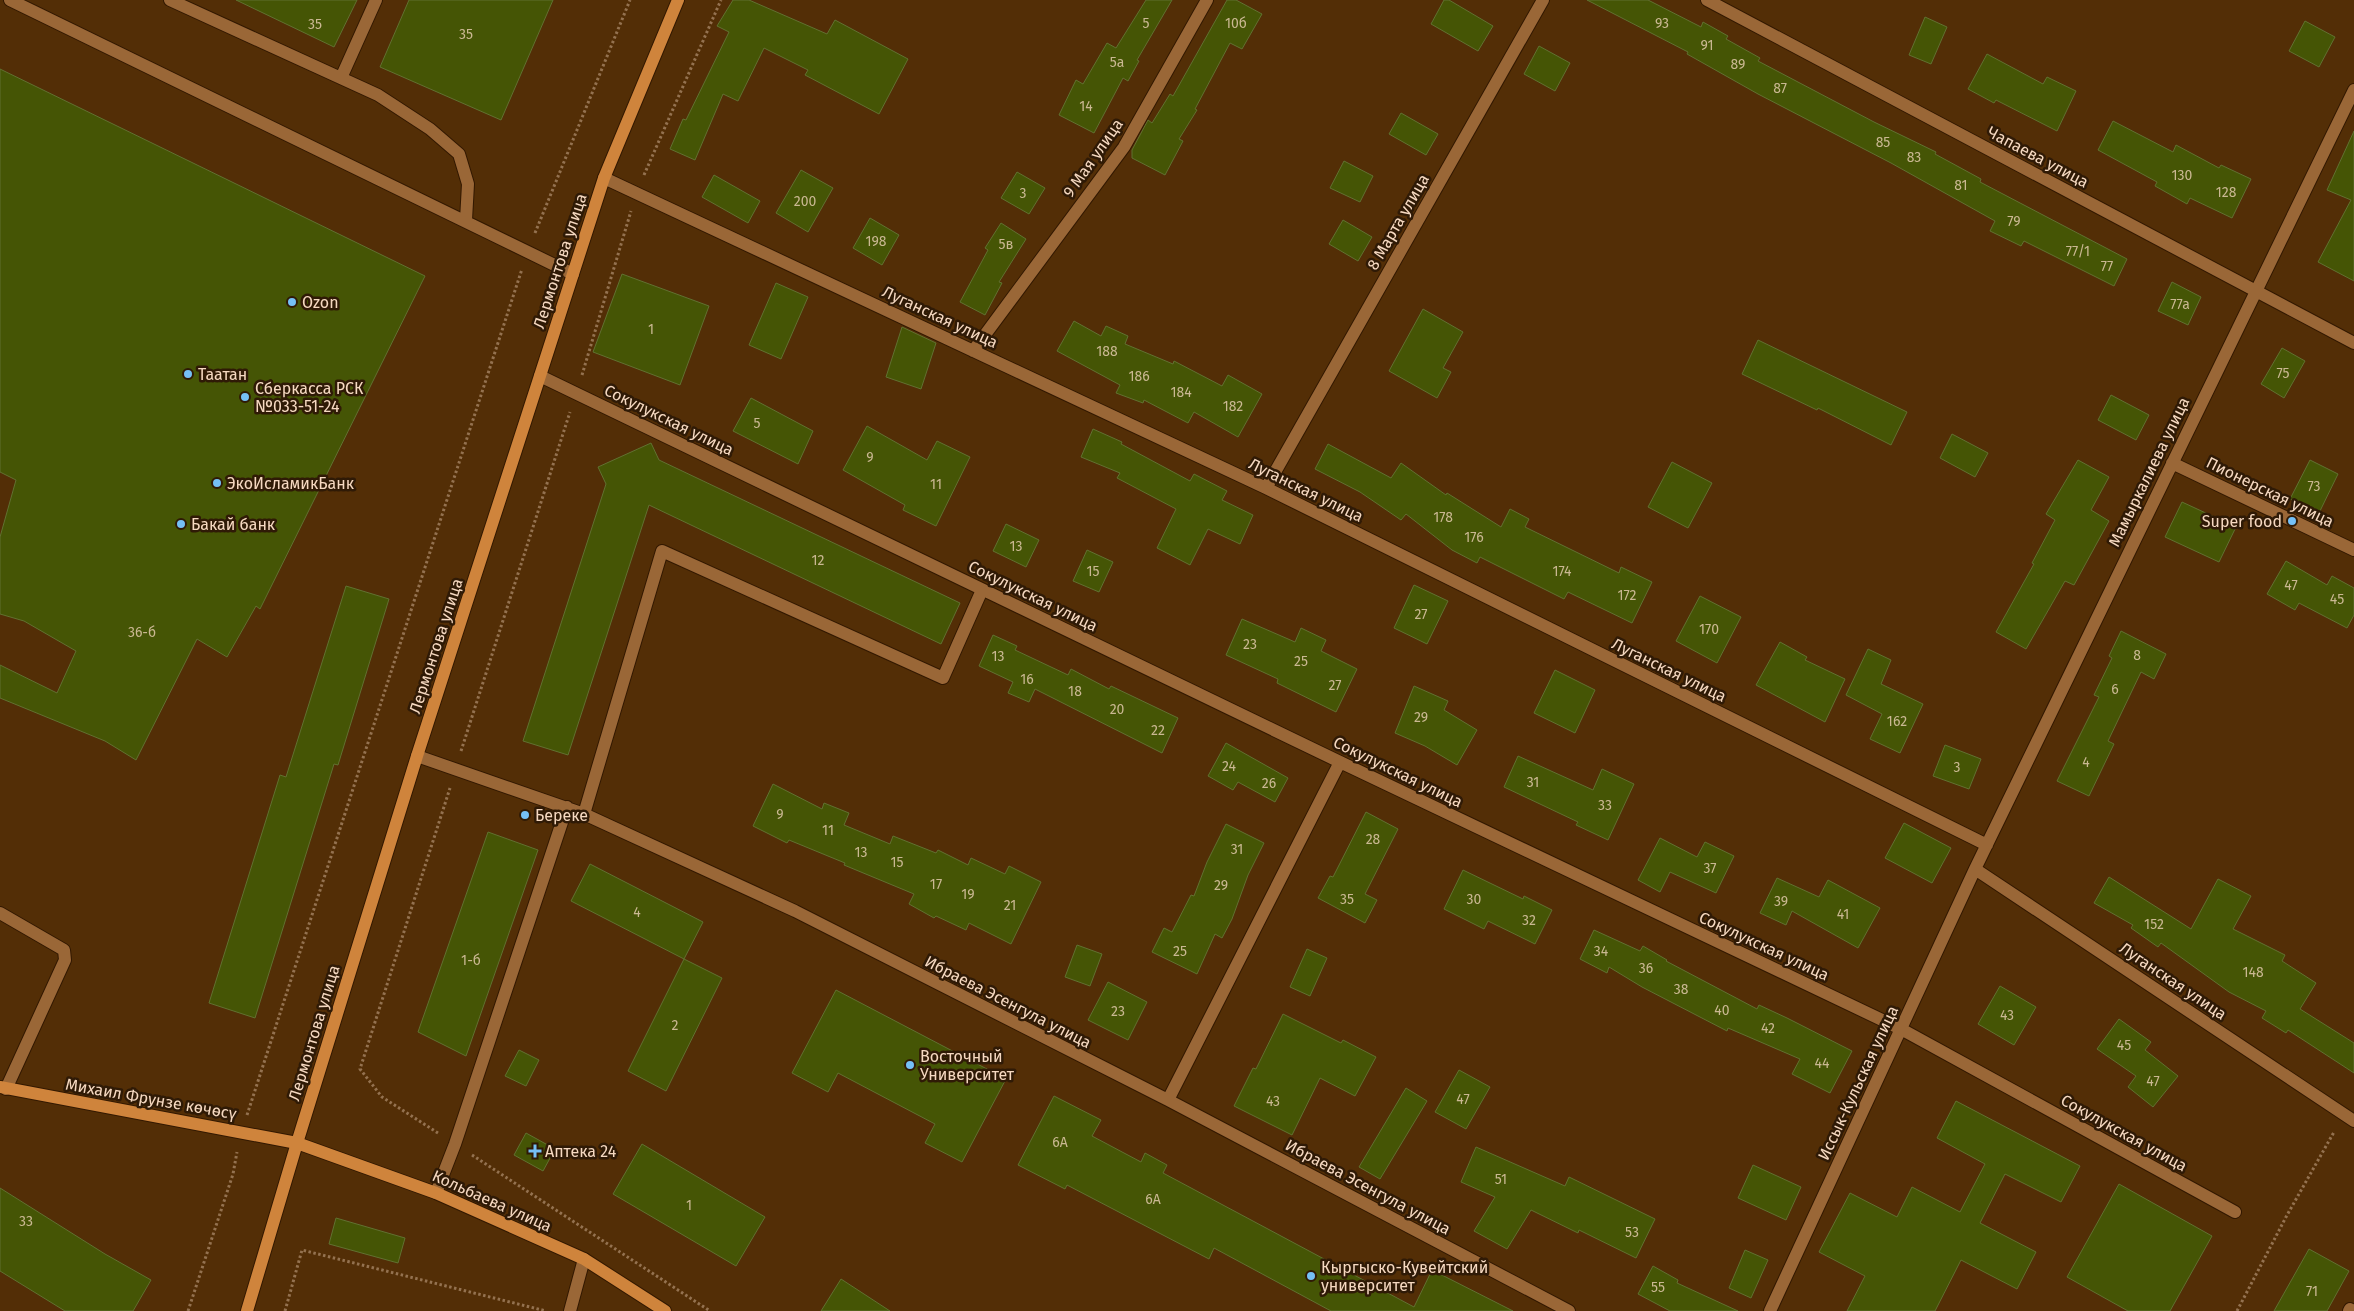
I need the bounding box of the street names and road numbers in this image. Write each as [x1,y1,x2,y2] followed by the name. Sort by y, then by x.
[1059,115,1127,201] street label: 9 Мая улица
[1984,122,2092,192] street label: Чапаева улица
[1363,171,1433,273] street label: 8 Марта улица
[529,191,591,331] street label: Лермонтова улица
[879,282,1001,352] street label: Луганская улица
[601,380,737,460] street label: Сокулукская улица
[2105,394,2193,550] street label: Мамыркалиева улица
[2203,453,2337,531] street label: Пионерская улица
[1246,454,1366,526] street label: Луганская улица
[965,556,1101,636] street label: Сокулукская улица
[405,576,467,716] street label: Лермонтова улица
[1609,634,1729,706] street label: Луганская улица
[1330,732,1466,812] street label: Сокулукская улица
[1696,908,1832,984] street label: Сокулукская улица
[2116,938,2230,1024] street label: Луганская улица
[922,952,1094,1052] street label: Ибраева Эсенгула улица
[284,963,344,1103] street label: Лермонтова улица
[1814,1003,1902,1163] street label: Иссык-Кульская улица
[64,1075,238,1123] street label: Михаил Фрунзе көчөсү
[2058,1090,2190,1176] street label: Сокулукская улица
[1282,1135,1454,1239] street label: Ибраева Эсенгула улица
[429,1166,555,1236] street label: Кольбаева улица

